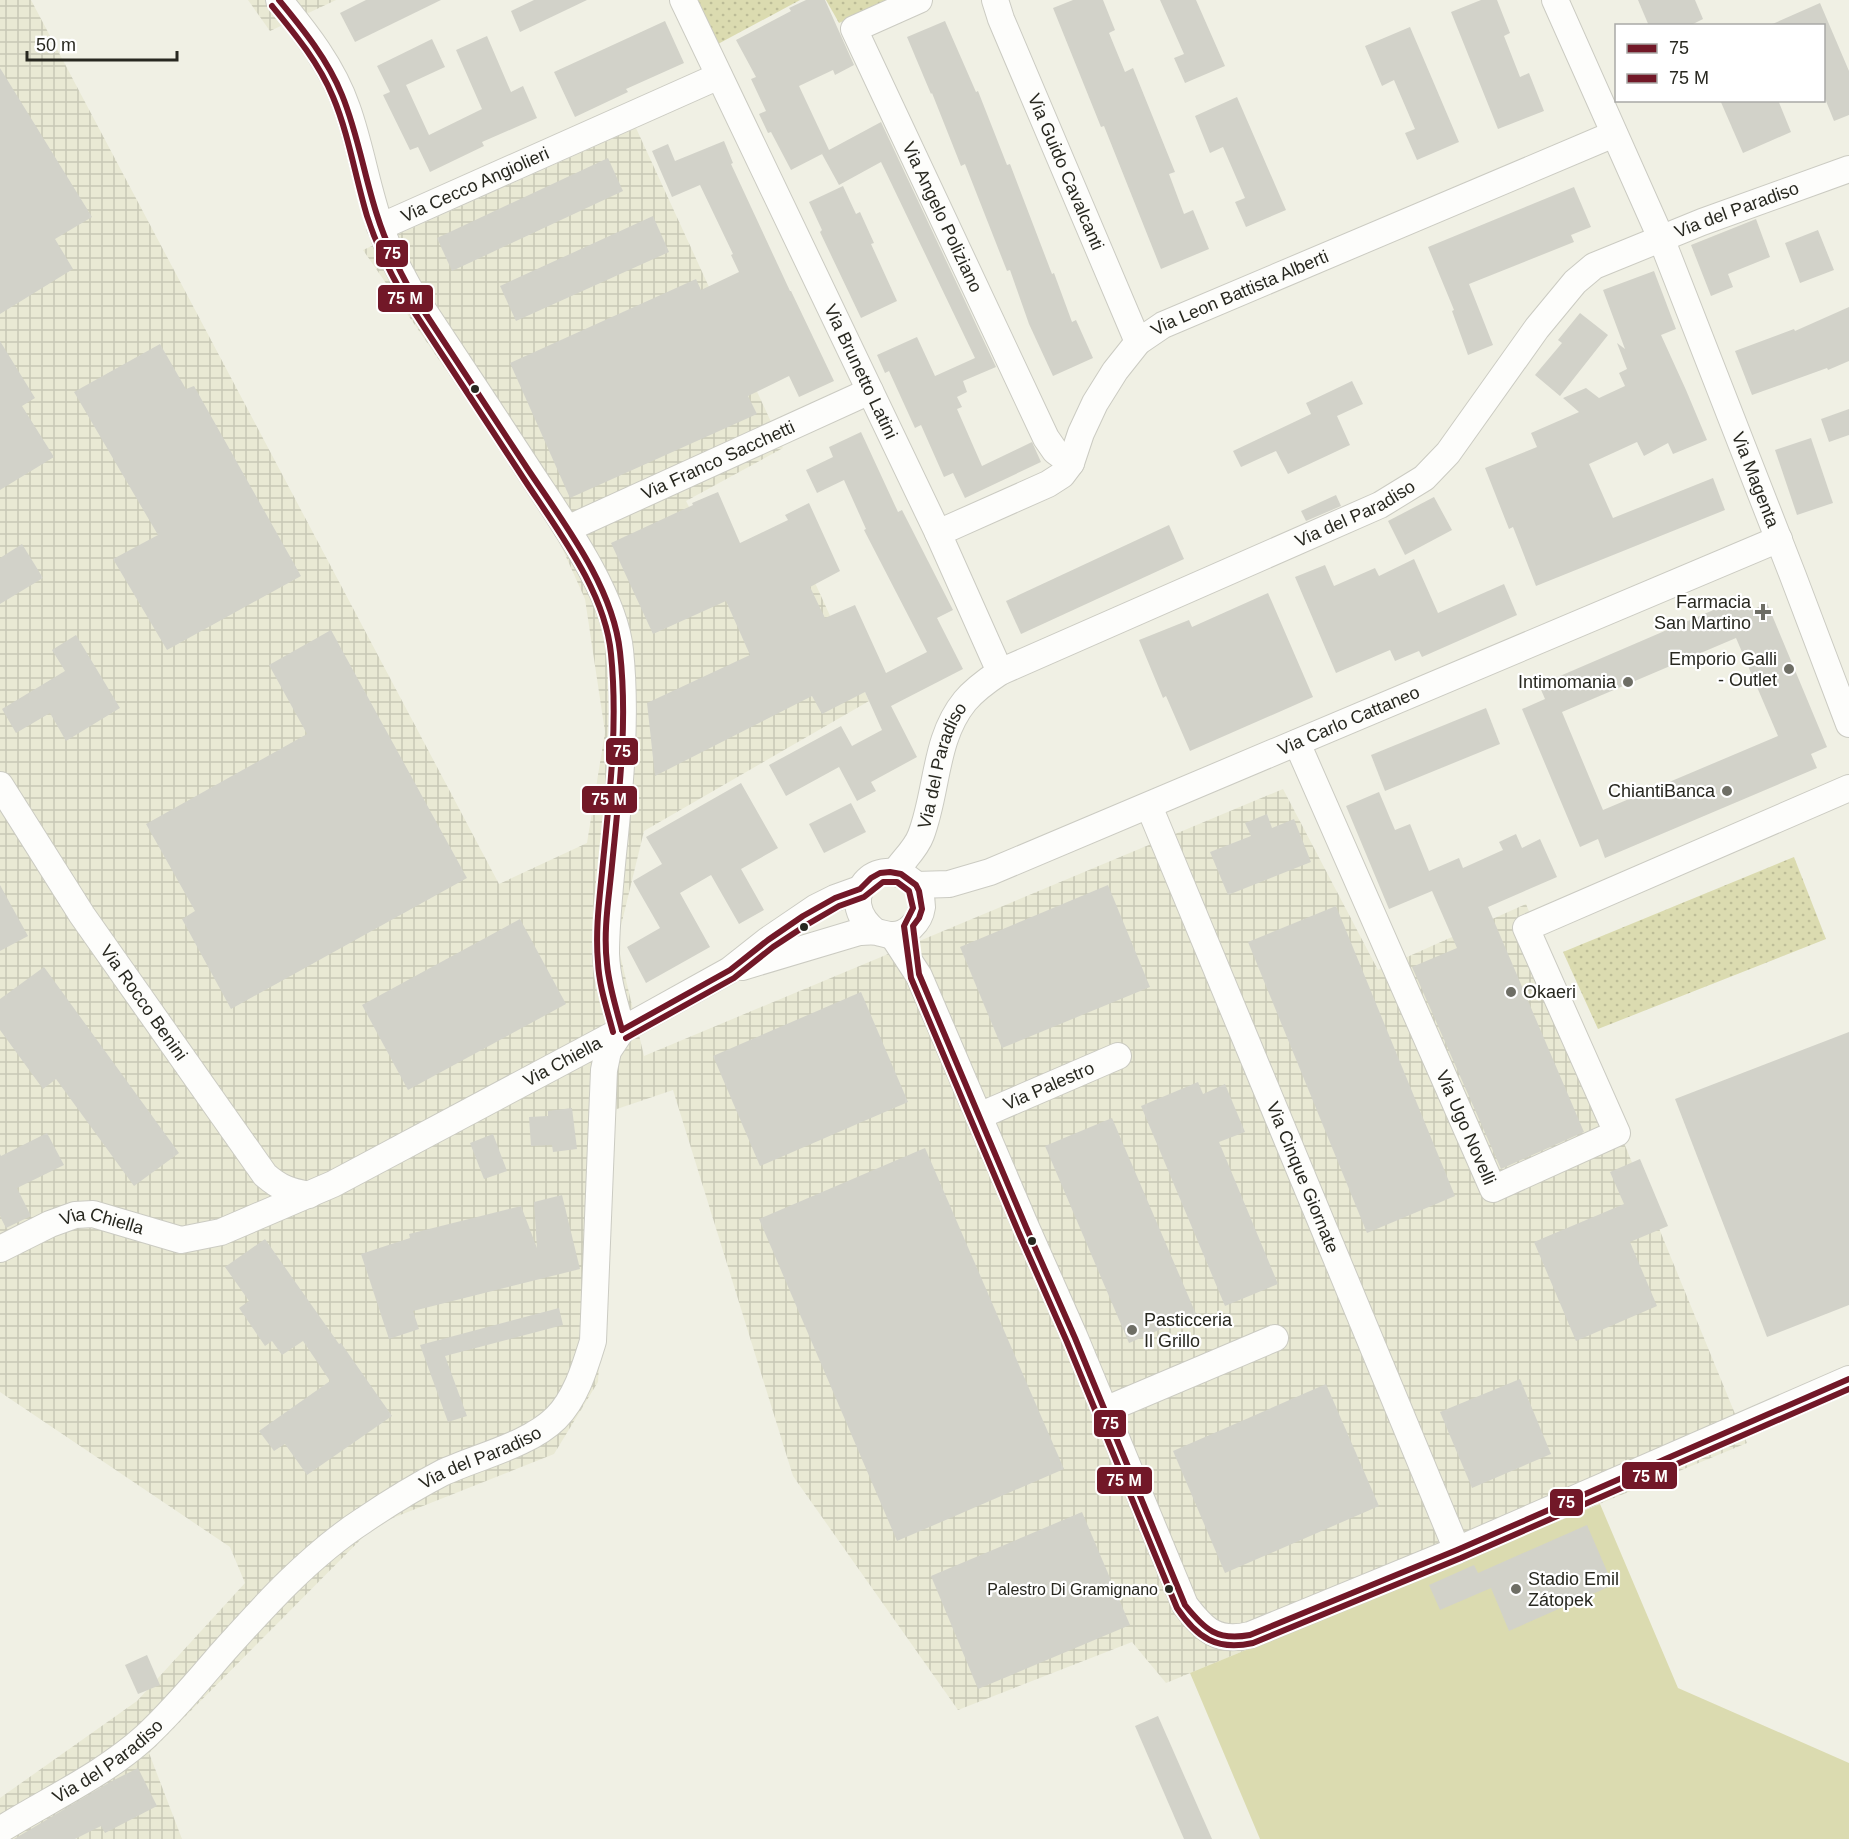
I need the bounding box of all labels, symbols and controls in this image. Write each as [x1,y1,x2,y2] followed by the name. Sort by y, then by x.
[27,24,177,62] scale bar
[1615,24,1825,102] legend
[36,35,76,55] text: 50 m
[1669,38,1689,58] text: 75
[1669,68,1709,88] text: 75 M
[1024,91,1108,253] street label: Via Guido Cavalcanti
[898,139,986,296] street label: Via Angelo Poliziano
[398,143,552,226] street label: Via Cecco Angiolieri
[1672,178,1802,242] street label: Via del Paradiso
[375,239,409,268] line badge: 75
[383,245,401,262] text: 75
[1147,246,1331,340] street label: Via Leon Battista Alberti
[377,284,434,313] line badge: 75 M
[387,290,423,307] text: 75 M
[820,301,902,442] street label: Via Brunetto Latini
[469,383,481,395] unlabelled marker
[638,417,798,504] street label: Via Franco Sacchetti
[1728,429,1783,531] street label: Via Magenta
[1292,476,1419,551] street label: Via del Paradiso
[1654,592,1752,633] place label: Farmacia San Martino
[1756,605,1770,619] marker: Farmacia San Martino
[1669,649,1777,690] place label: Emporio Galli - Outlet
[1782,662,1796,676] marker: Emporio Galli - Outlet
[1518,672,1617,692] place label: Intimomania
[1621,675,1635,689] marker: Intimomania
[1275,682,1422,759] street label: Via Carlo Cattaneo
[914,699,971,831] street label: Via del Paradiso
[605,737,639,766] line badge: 75
[613,743,631,760] text: 75
[1608,781,1716,801] place label: ChiantiBanca
[1720,784,1734,798] marker: ChiantiBanca
[581,785,638,814] line badge: 75 M
[591,791,627,808] text: 75 M
[798,921,810,933] unlabelled marker
[96,941,191,1064] street label: Via Rocco Benini
[1523,982,1576,1002] place label: Okaeri
[1504,985,1518,999] marker: Okaeri
[520,1032,606,1091] street label: Via Chiella
[1000,1058,1097,1114] street label: Via Palestro
[1432,1067,1500,1188] street label: Via Ugo Novelli
[1263,1099,1343,1256] street label: Via Cinque Giornate
[57,1204,147,1239] street label: Via Chiella
[1026,1235,1038,1247] unlabelled marker
[1144,1310,1233,1351] place label: Pasticceria Il Grillo
[1125,1323,1139,1337] marker: Pasticceria Il Grillo
[1093,1409,1127,1438] line badge: 75
[1101,1415,1119,1432] text: 75
[416,1422,545,1493] street label: Via del Paradiso
[1621,1461,1678,1490] line badge: 75 M
[1096,1466,1153,1495] line badge: 75 M
[1632,1468,1668,1485] text: 75 M
[1106,1472,1142,1489] text: 75 M
[1549,1488,1584,1517] line badge: 75
[1557,1494,1575,1511] text: 75
[1528,1569,1619,1610] place label: Stadio Emil Zátopek
[987,1581,1158,1598] place label: Palestro Di Gramignano
[1509,1582,1523,1596] marker: Stadio Emil Zátopek
[1163,1583,1175,1595] marker: Palestro Di Gramignano
[49,1715,167,1807] street label: Via del Paradiso

